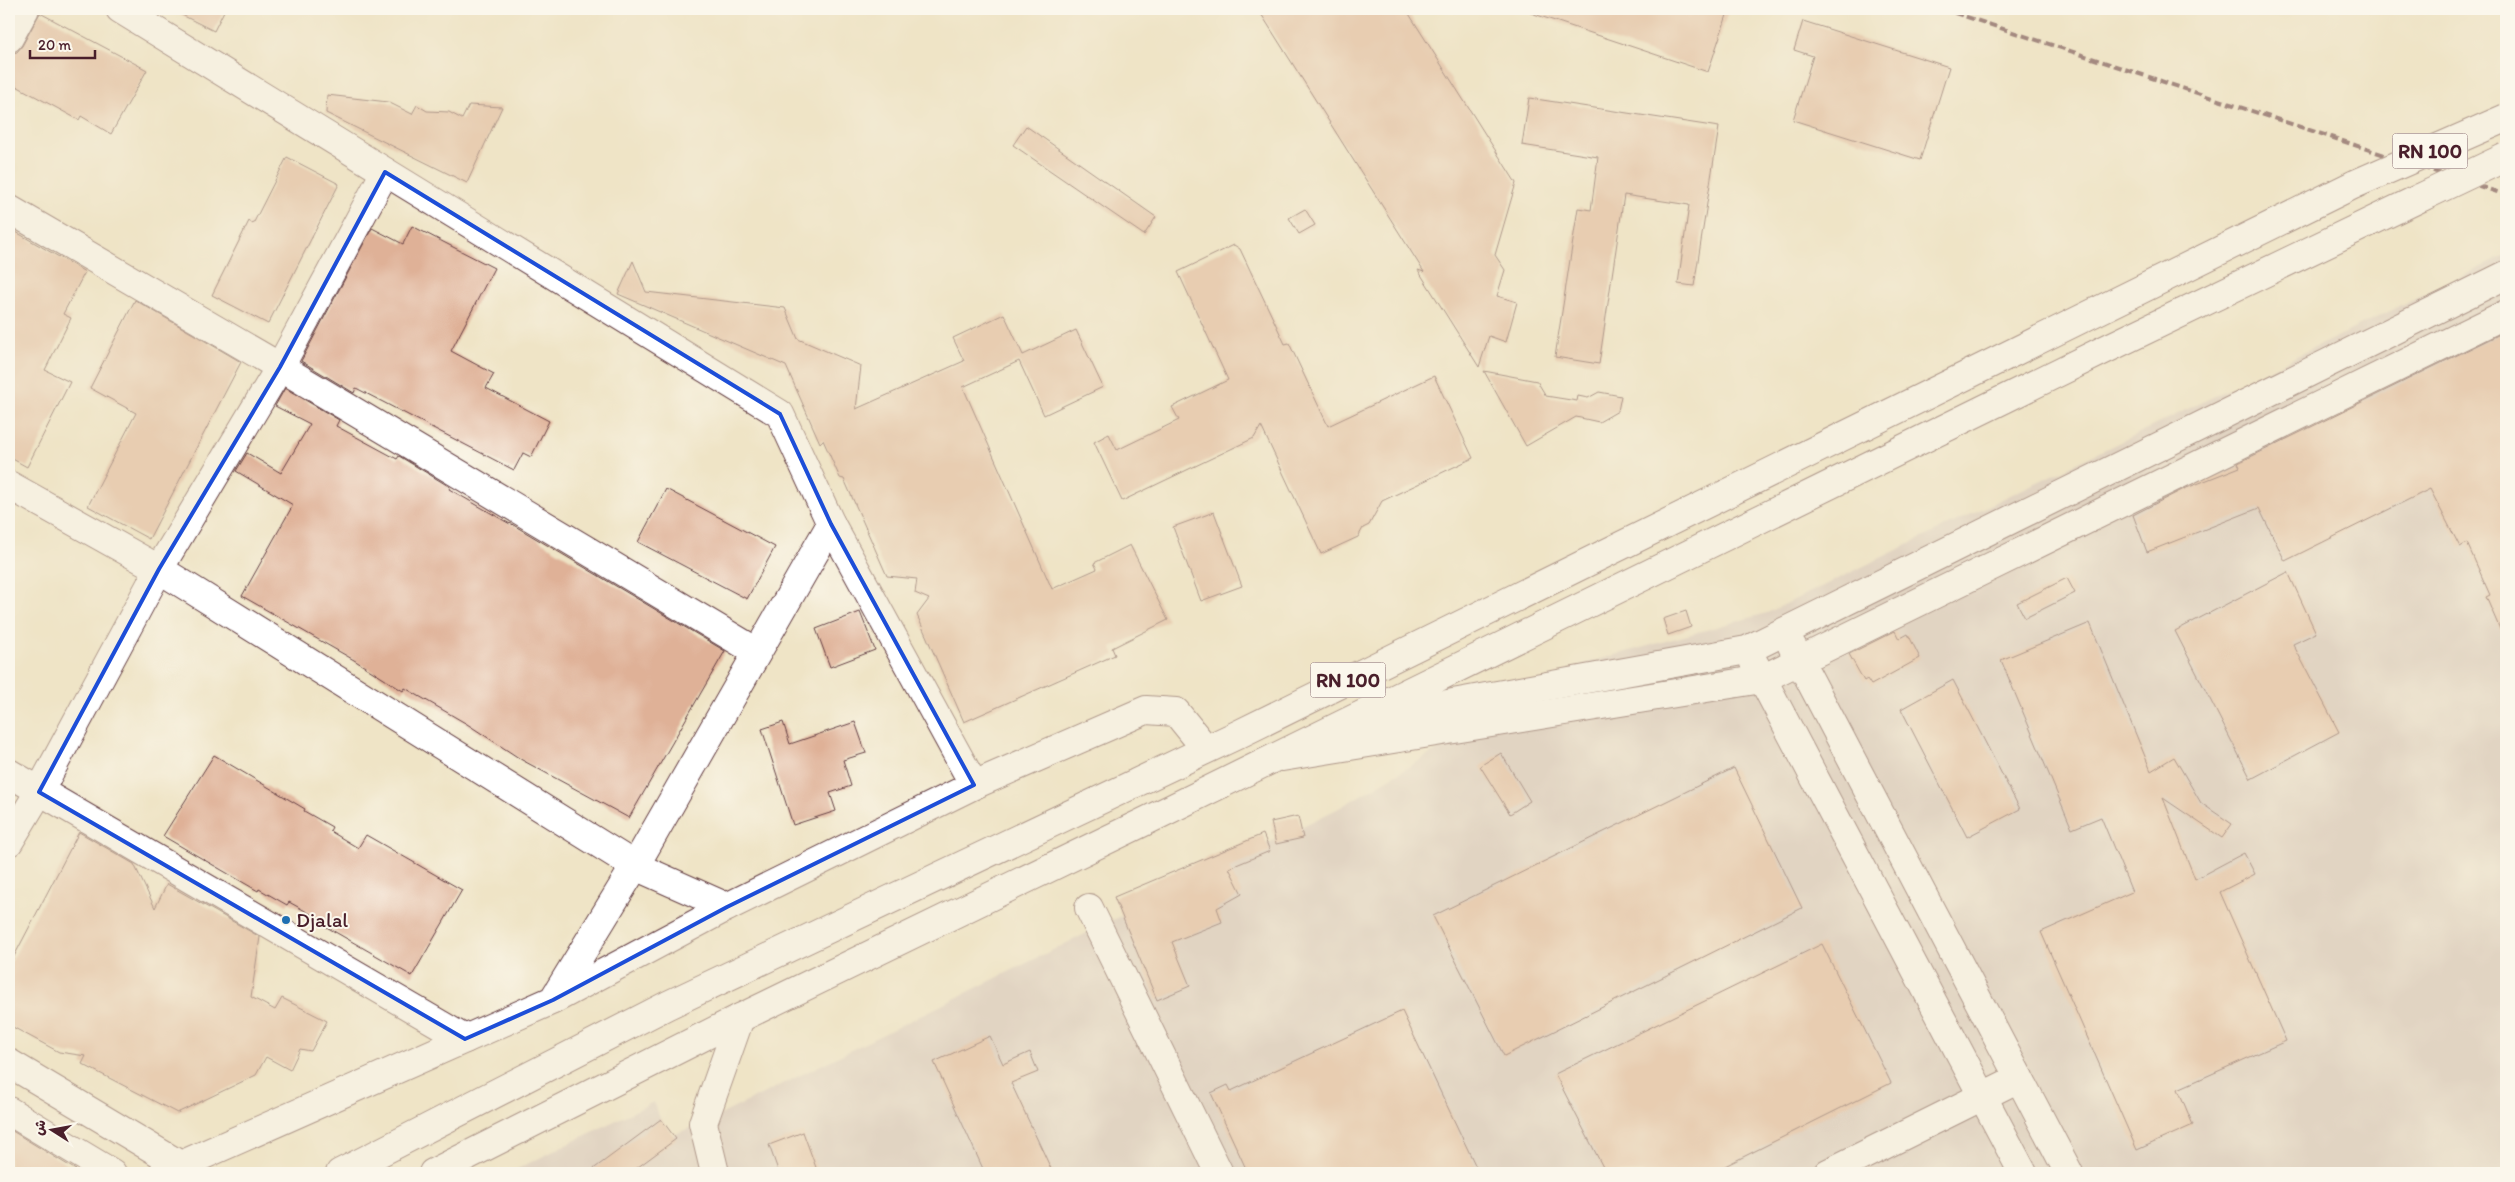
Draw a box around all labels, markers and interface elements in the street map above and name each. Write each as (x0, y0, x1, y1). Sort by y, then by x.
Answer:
scale bar (30, 28, 95, 60)
text: 20 m (38, 36, 72, 54)
road number: RN 100 (2392, 134, 2468, 168)
road number: RN 100 (1310, 662, 1386, 698)
place label: Djalal (296, 907, 348, 932)
marker: Djalal (280, 914, 292, 926)
north arrow (28, 1104, 78, 1154)
text: ش (30, 1118, 50, 1137)

